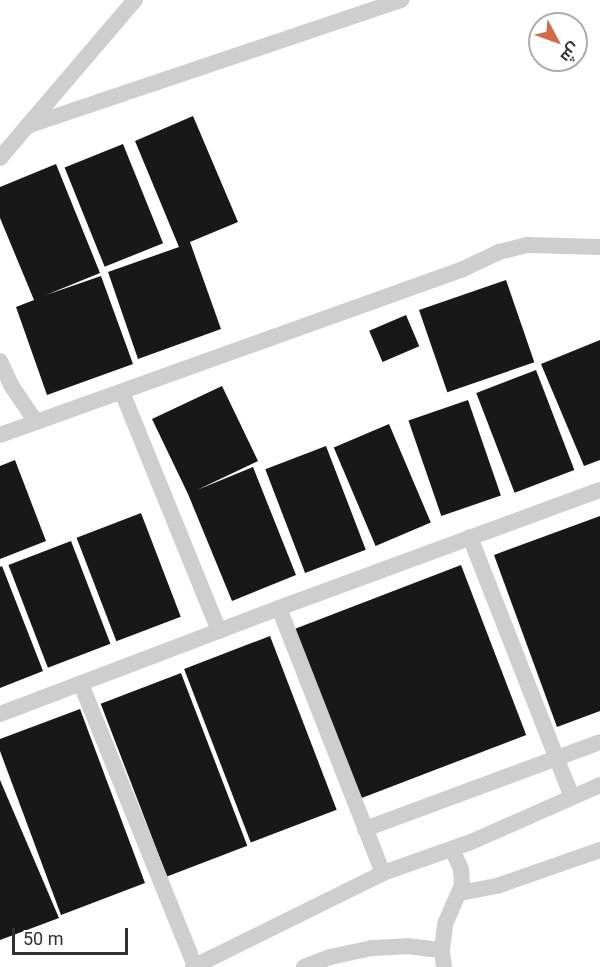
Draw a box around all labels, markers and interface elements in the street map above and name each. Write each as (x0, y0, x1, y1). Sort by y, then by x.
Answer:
north arrow (528, 12, 588, 72)
text: ش (557, 39, 584, 67)
scale bar (15, 916, 130, 954)
text: 50 m (23, 928, 63, 949)

